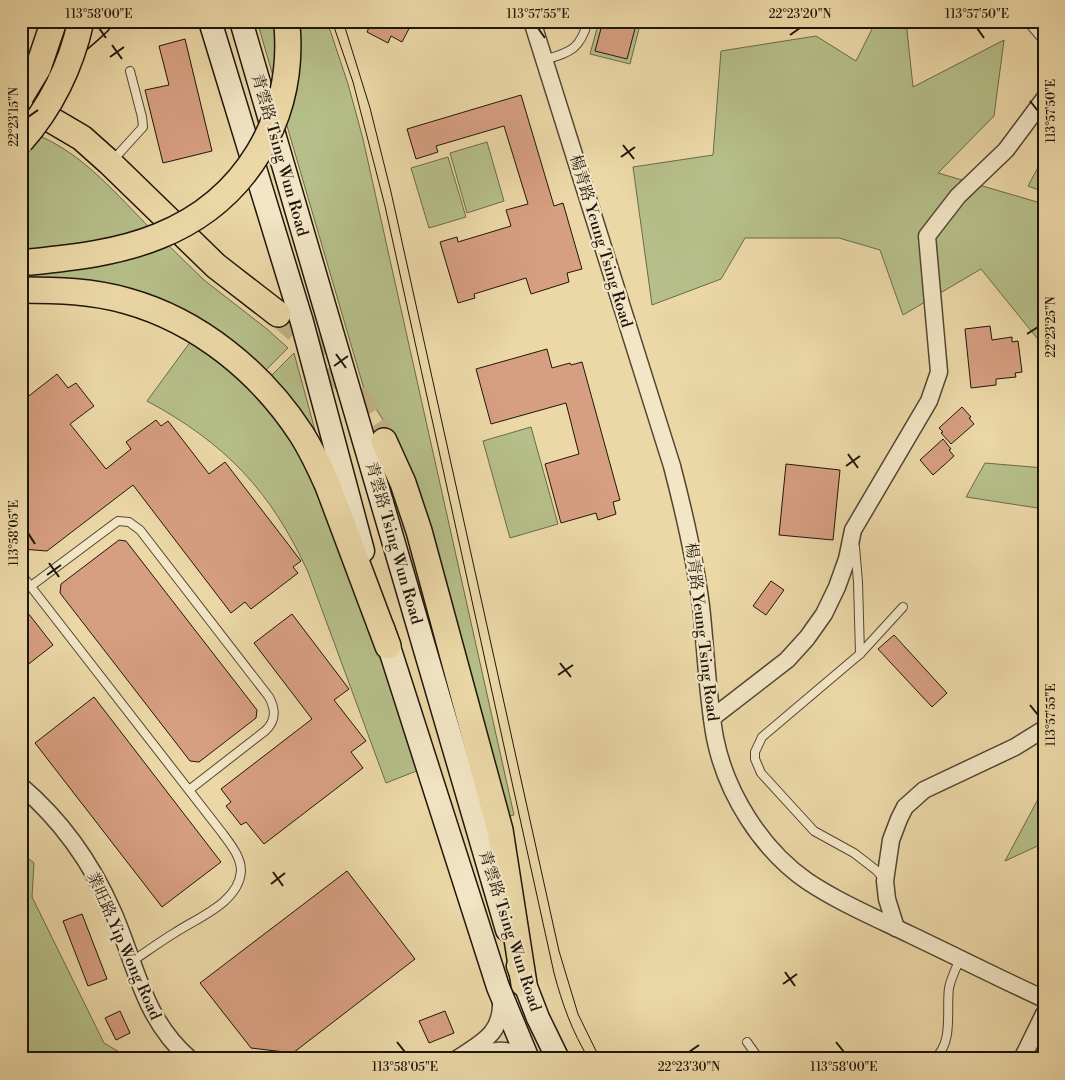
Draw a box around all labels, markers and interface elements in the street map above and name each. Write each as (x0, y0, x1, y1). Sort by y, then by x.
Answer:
text: 113°58'00"E (65, 7, 133, 22)
text: 113°57'55"E (507, 7, 569, 22)
text: 22°23'20"N (769, 7, 831, 22)
text: 113°57'50"E (945, 7, 1009, 22)
street label: 青雲路 Tsing Wun Road (247, 71, 313, 239)
text: 113°57'50"E (1044, 79, 1059, 143)
text: 22°23'15"N (7, 87, 22, 147)
street label: 楊青路 Yeung Tsing Road (565, 152, 637, 330)
text: 22°23'25"N (1044, 296, 1059, 358)
street label: 青雲路 Tsing Wun Road (361, 459, 427, 627)
text: 113°58'05"E (7, 500, 22, 566)
street label: 楊青路 Yeung Tsing Road (681, 542, 723, 722)
text: 113°57'55"E (1044, 684, 1059, 746)
street label: 青雲路 Tsing Wun Road (475, 848, 545, 1014)
street label: 業旺路 Yip Wong Road (82, 869, 166, 1023)
text: 113°58'05"E (372, 1060, 438, 1075)
text: 22°23'30"N (658, 1060, 720, 1075)
text: 113°58'00"E (810, 1060, 878, 1075)

